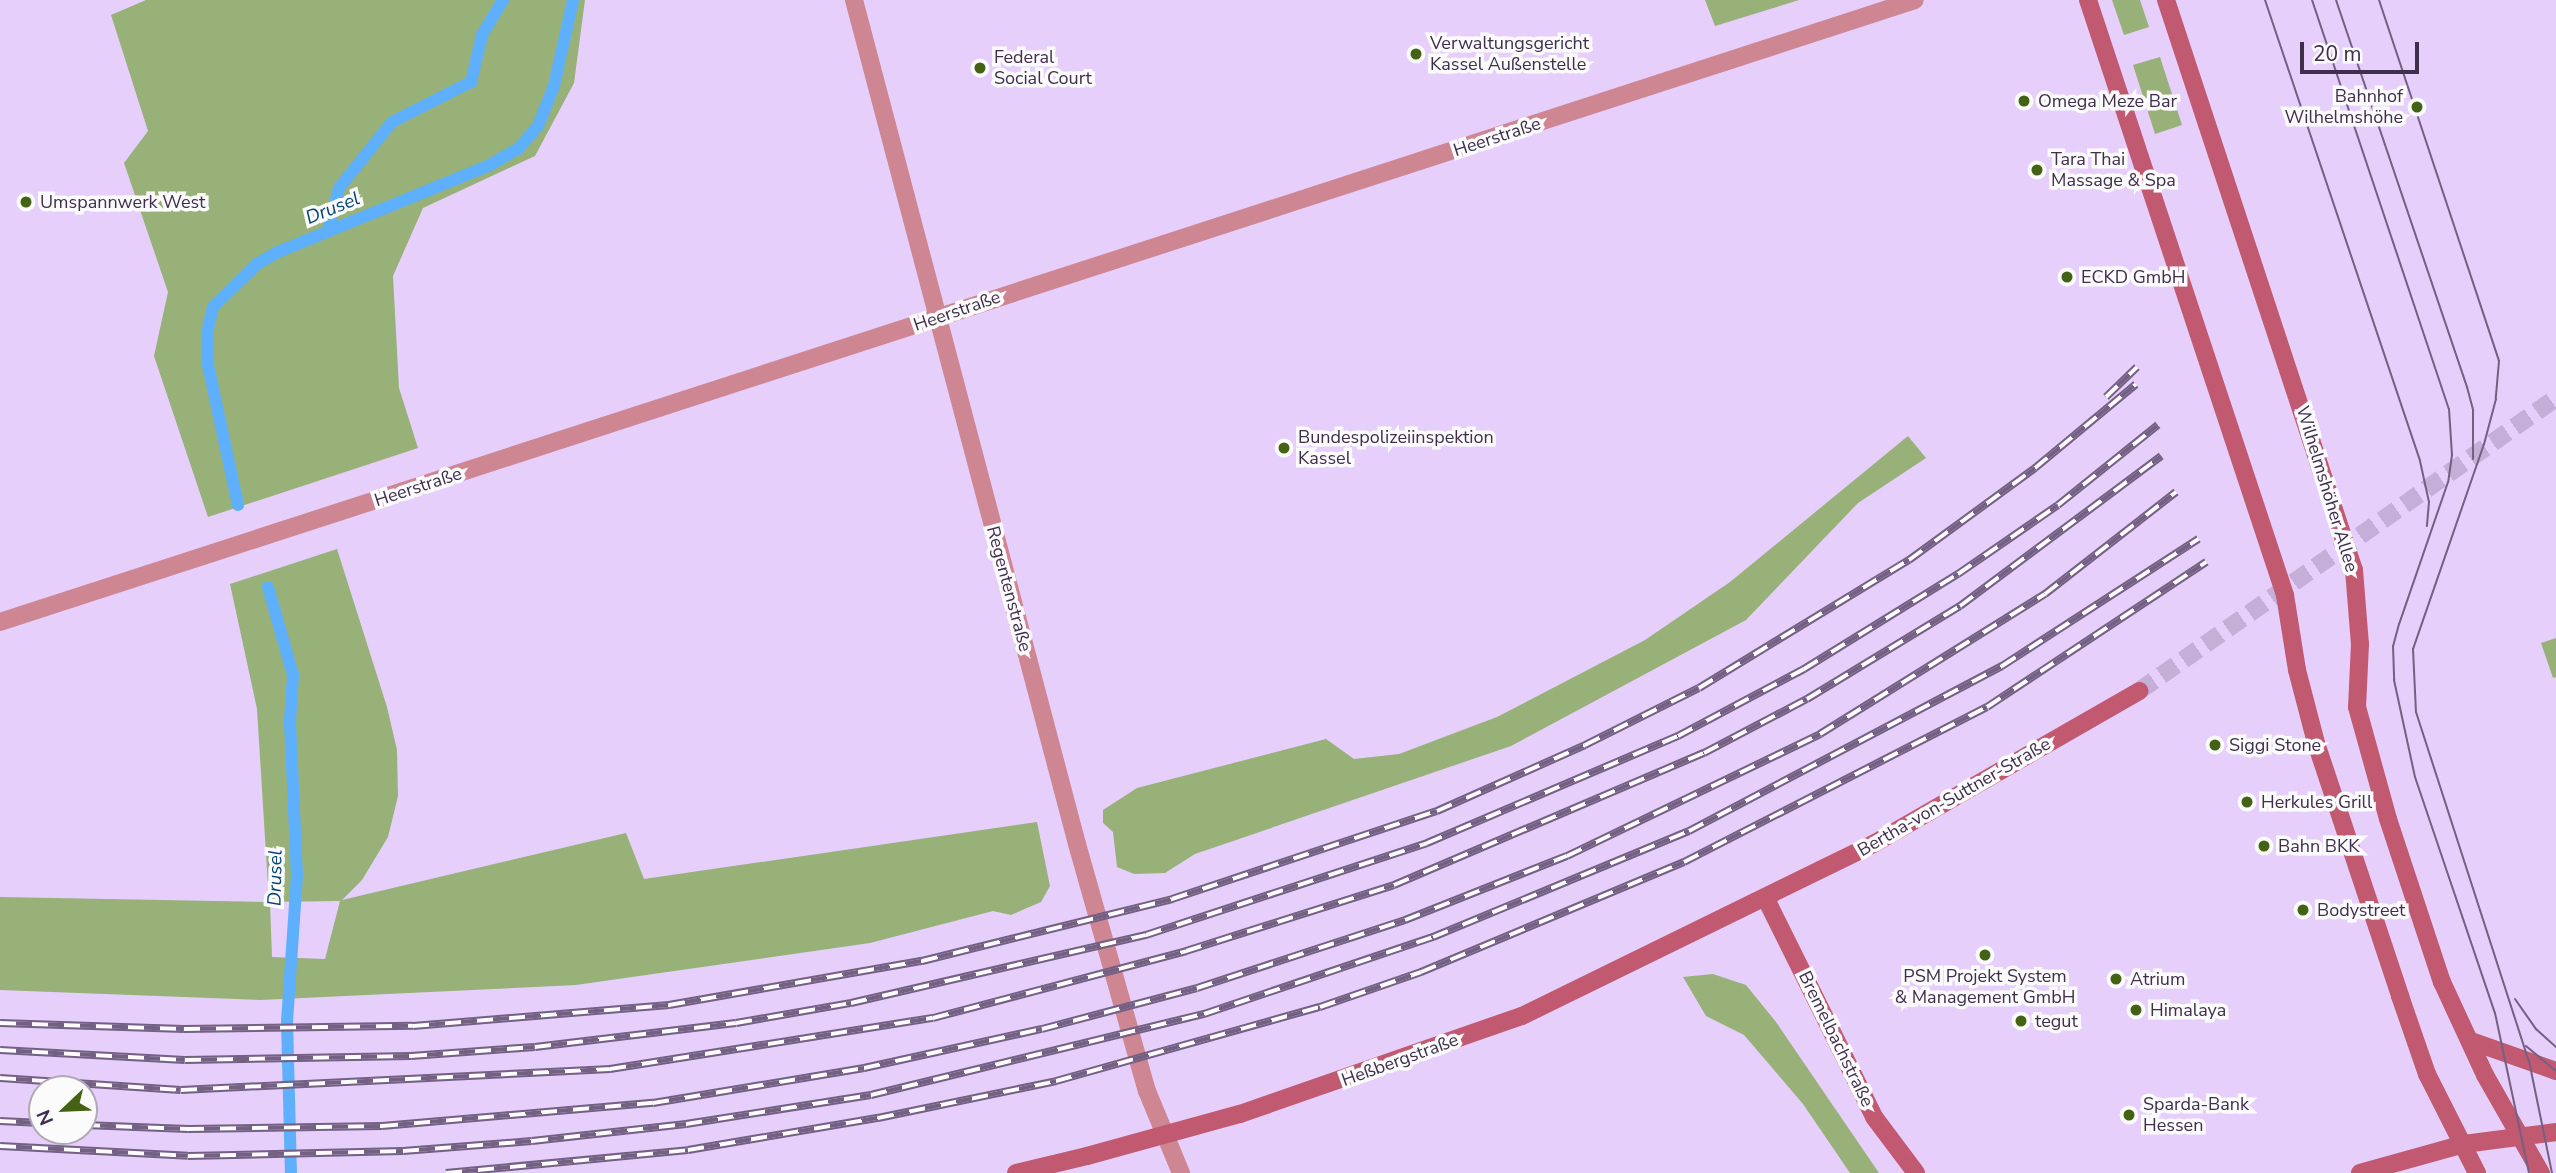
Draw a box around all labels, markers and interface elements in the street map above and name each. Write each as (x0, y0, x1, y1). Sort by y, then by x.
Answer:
scale bar (2304, 28, 2423, 72)
place label: Verwaltungsgericht Kassel Außenstelle (1430, 33, 1589, 76)
text: 20 m (2313, 40, 2362, 68)
marker: Verwaltungsgericht Kassel Außenstelle (1408, 46, 1424, 62)
place label: Federal Social Court (994, 47, 1092, 90)
marker: Federal Social Court (972, 60, 988, 76)
place label: Bahnhof Wilhelmshöhe (2284, 86, 2403, 128)
place label: Omega Meze Bar (2038, 90, 2177, 112)
marker: Omega Meze Bar (2016, 93, 2032, 109)
marker: Bahnhof Wilhelmshöhe (2409, 99, 2425, 115)
street label: Heerstraße (1451, 113, 1543, 161)
place label: Tara Thai Massage & Spa (2051, 149, 2176, 192)
marker: Tara Thai Massage & Spa (2029, 162, 2045, 178)
water label: Drusel (303, 188, 363, 230)
place label: Umspannwerk West (40, 191, 205, 213)
marker: Umspannwerk West (18, 194, 34, 210)
place label: ECKD GmbH (2081, 266, 2185, 288)
marker: ECKD GmbH (2059, 269, 2075, 285)
street label: Heerstraße (911, 286, 1003, 336)
street label: Wilhelmshöher Allee (2291, 403, 2363, 575)
place label: Bundespolizeiinspektion Kassel (1298, 427, 1494, 470)
marker: Bundespolizeiinspektion Kassel (1276, 440, 1292, 456)
street label: Heerstraße (372, 463, 464, 511)
street label: Regentenstraße (982, 524, 1036, 654)
street label: Bertha-von-Suttner-Straße (1854, 733, 2054, 861)
place label: Siggi Stone (2229, 734, 2321, 756)
marker: Siggi Stone (2207, 737, 2223, 753)
place label: Herkules Grill (2261, 791, 2372, 813)
marker: Herkules Grill (2239, 794, 2255, 810)
place label: Bahn BKK (2278, 835, 2359, 857)
marker: Bahn BKK (2256, 838, 2272, 854)
water label: Drusel (264, 850, 288, 906)
place label: Bodystreet (2317, 899, 2405, 921)
marker: Bodystreet (2295, 902, 2311, 918)
marker: PSM Projekt System & Management GmbH (1977, 947, 1993, 963)
place label: PSM Projekt System & Management GmbH (1895, 966, 2075, 1009)
street label: Bremelbachstraße (1794, 968, 1878, 1110)
place label: Atrium (2130, 968, 2185, 990)
marker: Atrium (2108, 971, 2124, 987)
place label: Himalaya (2150, 999, 2226, 1021)
marker: Himalaya (2128, 1002, 2144, 1018)
place label: tegut (2035, 1010, 2078, 1032)
marker: tegut (2013, 1013, 2029, 1029)
street label: Heßbergstraße (1339, 1029, 1461, 1091)
north arrow (28, 1075, 98, 1145)
place label: Sparda-Bank Hessen (2143, 1094, 2249, 1136)
text: N (31, 1106, 60, 1129)
marker: Sparda-Bank Hessen (2121, 1107, 2137, 1123)

